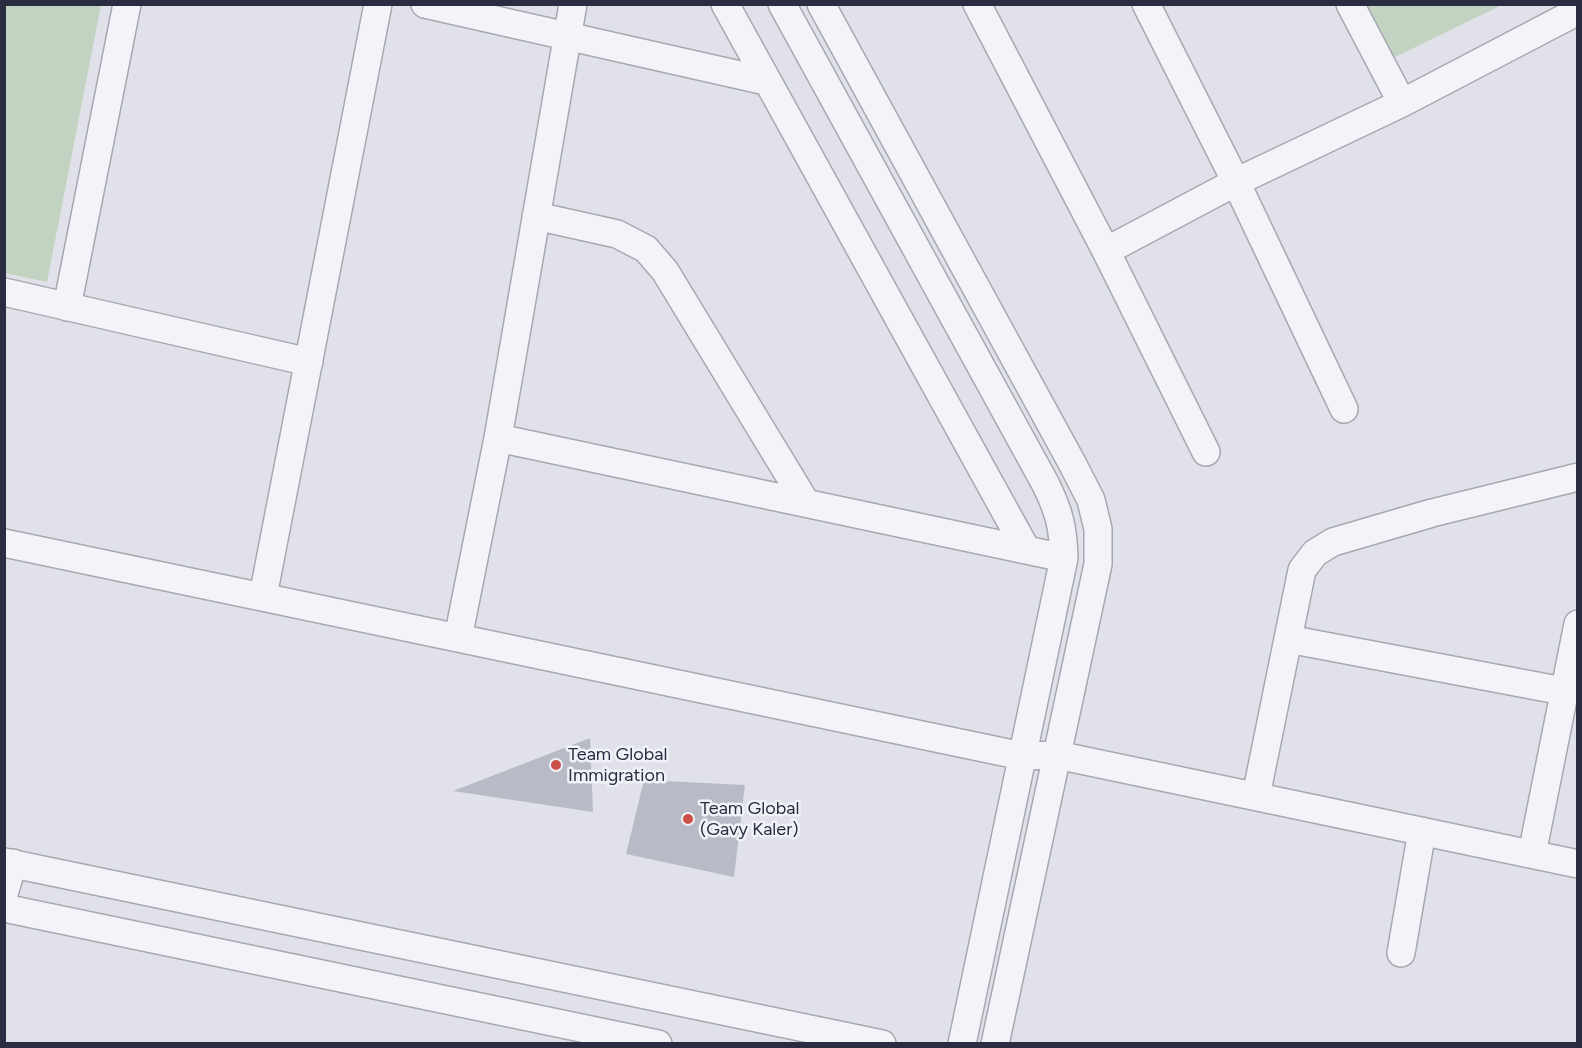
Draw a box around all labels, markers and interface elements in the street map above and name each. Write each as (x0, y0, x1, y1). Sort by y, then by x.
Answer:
place label: Team Global Immigration (568, 744, 667, 786)
marker: Team Global Immigration (549, 758, 563, 772)
place label: Team Global (Gavy Kaler) (700, 798, 799, 840)
marker: Team Global (Gavy Kaler) (681, 812, 695, 826)

